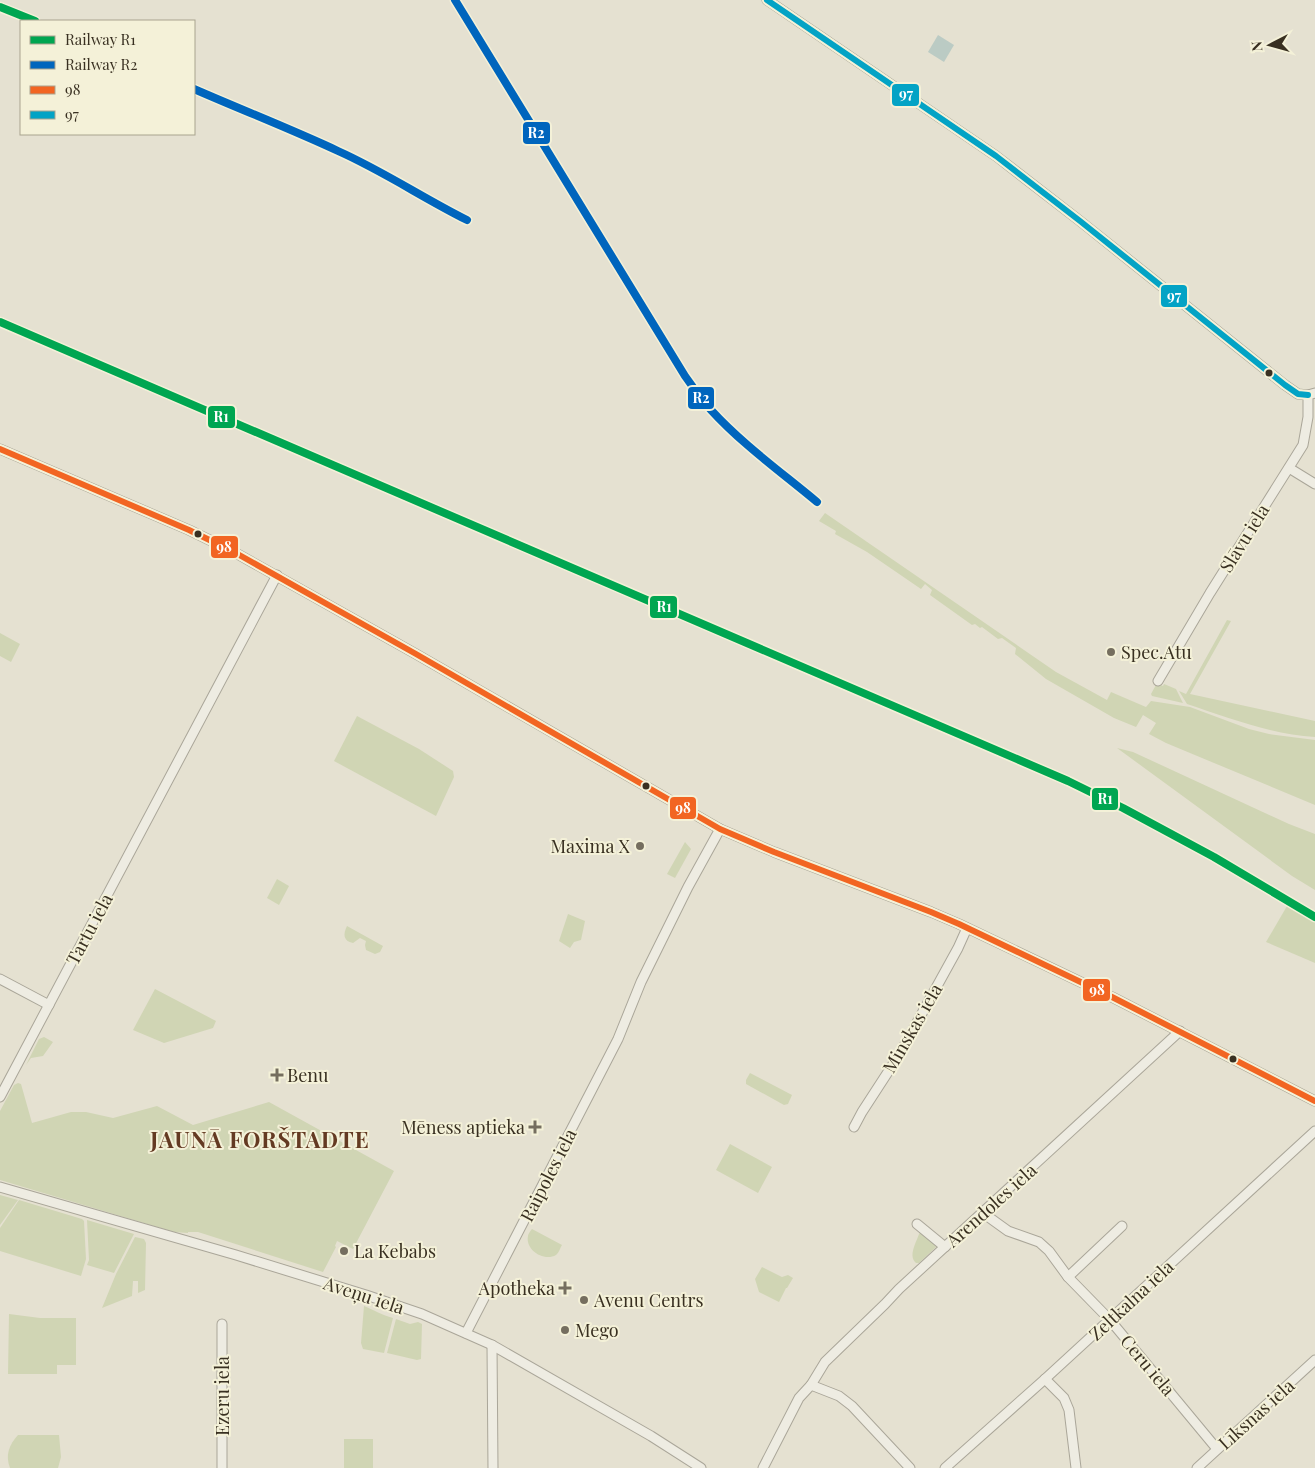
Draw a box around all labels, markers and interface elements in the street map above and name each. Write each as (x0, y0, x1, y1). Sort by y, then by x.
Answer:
legend (20, 20, 195, 135)
north arrow (1245, 20, 1295, 70)
text: Railway R1 (65, 29, 136, 49)
text: N (1247, 40, 1267, 52)
text: Railway R2 (65, 54, 138, 74)
text: 98 (65, 79, 81, 99)
line badge: 97 (891, 83, 920, 107)
text: 97 (899, 84, 914, 103)
text: 97 (65, 104, 79, 124)
line badge: R2 (522, 121, 551, 145)
text: R2 (527, 123, 545, 142)
line badge: 97 (1160, 284, 1188, 308)
text: 97 (1167, 286, 1182, 305)
unlabelled marker (1264, 368, 1274, 378)
line badge: R2 (687, 386, 715, 410)
text: R2 (692, 388, 710, 407)
line badge: R1 (207, 405, 236, 429)
text: R1 (213, 407, 229, 426)
street label: Slāvu iela (1214, 499, 1274, 577)
unlabelled marker (193, 529, 203, 539)
line badge: 98 (210, 535, 239, 559)
text: 98 (216, 537, 232, 556)
line badge: R1 (649, 595, 678, 619)
text: R1 (656, 597, 672, 616)
place label: Spec.Atu (1121, 640, 1192, 664)
marker: Spec.Atu (1105, 646, 1117, 658)
unlabelled marker (641, 781, 651, 791)
line badge: R1 (1091, 787, 1119, 811)
text: R1 (1097, 789, 1113, 808)
line badge: 98 (669, 796, 697, 820)
text: 98 (675, 798, 691, 817)
place label: Maxima X (550, 834, 631, 858)
marker: Maxima X (634, 840, 646, 852)
street label: Tartu iela (60, 889, 118, 969)
line badge: 98 (1082, 978, 1111, 1002)
street label: Minskas iela (877, 979, 947, 1077)
text: 98 (1089, 980, 1105, 999)
unlabelled marker (1228, 1054, 1238, 1064)
place label: Benu (287, 1063, 329, 1087)
marker: Benu (271, 1069, 283, 1081)
place label: Mēness aptieka (401, 1115, 525, 1139)
marker: Mēness aptieka (529, 1121, 541, 1133)
district label: JAUNĀ FORŠTADTE (149, 1124, 370, 1154)
street label: Raipoles iela (514, 1124, 582, 1226)
street label: Arendoles iela (940, 1158, 1041, 1253)
place label: La Kebabs (354, 1239, 436, 1263)
marker: La Kebabs (338, 1245, 350, 1257)
street label: Zeltkalna iela (1083, 1255, 1179, 1345)
street label: Aveņu iela (320, 1270, 407, 1319)
place label: Apotheka (478, 1276, 555, 1300)
marker: Apotheka (559, 1282, 571, 1294)
place label: Avenu Centrs (593, 1288, 703, 1312)
marker: Avenu Centrs (578, 1294, 590, 1306)
place label: Mego (575, 1318, 619, 1342)
marker: Mego (559, 1324, 571, 1336)
street label: Ceru iela (1115, 1329, 1181, 1401)
street label: Ezeru iela (210, 1356, 234, 1436)
street label: Līksnas iela (1213, 1373, 1299, 1455)

